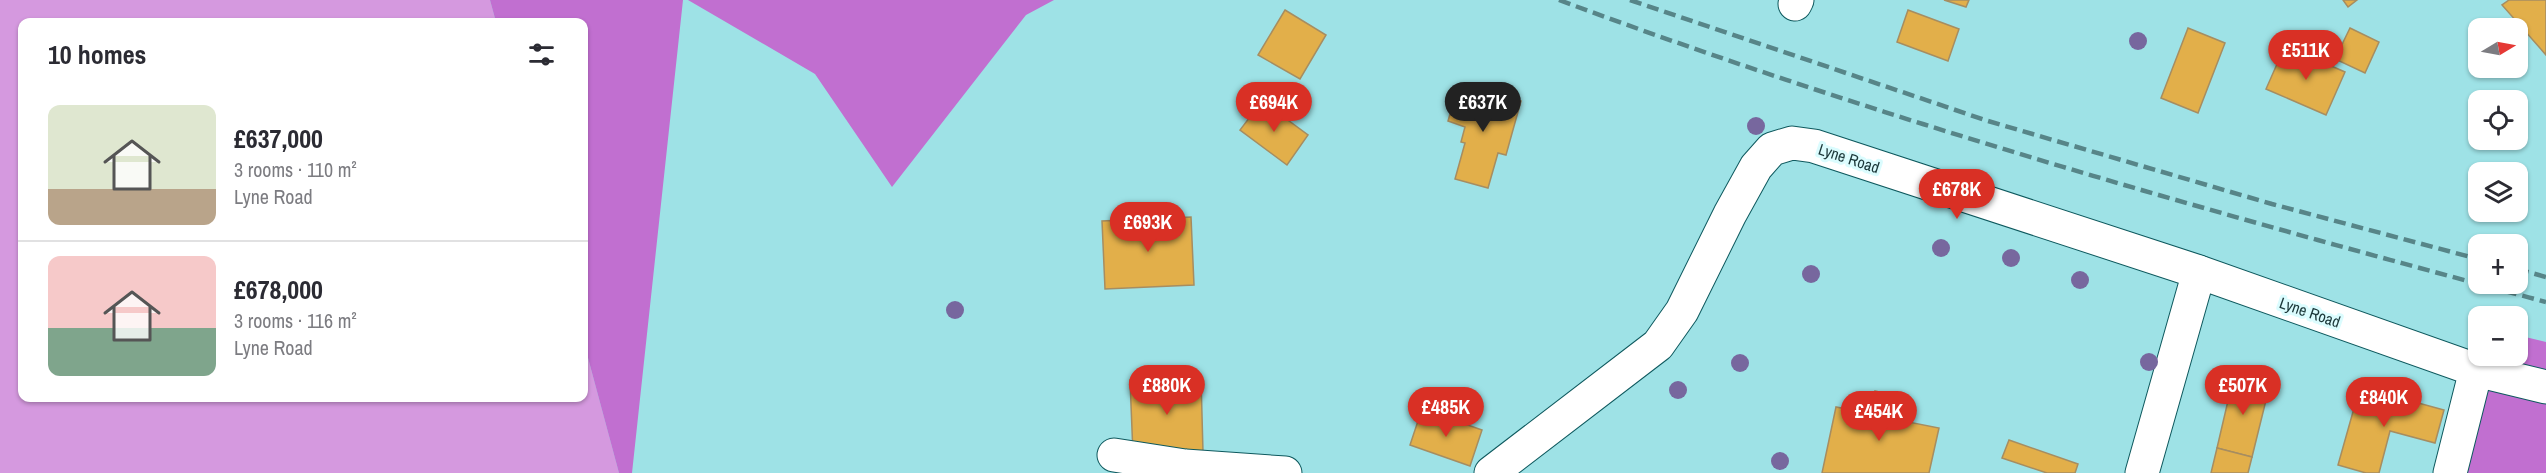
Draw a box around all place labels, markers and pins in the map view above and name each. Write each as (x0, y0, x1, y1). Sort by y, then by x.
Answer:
pin: £511K (2264, 30, 2348, 81)
pin: £694K (1232, 82, 1316, 133)
pin: £637K (1441, 82, 1525, 133)
pin: £678K (1915, 169, 1999, 220)
pin: £693K (1106, 202, 1190, 253)
pin: £880K (1125, 365, 1209, 416)
pin: £507K (2201, 365, 2285, 416)
pin: £840K (2342, 377, 2426, 428)
pin: £485K (1404, 387, 1488, 438)
pin: £454K (1837, 391, 1921, 442)

